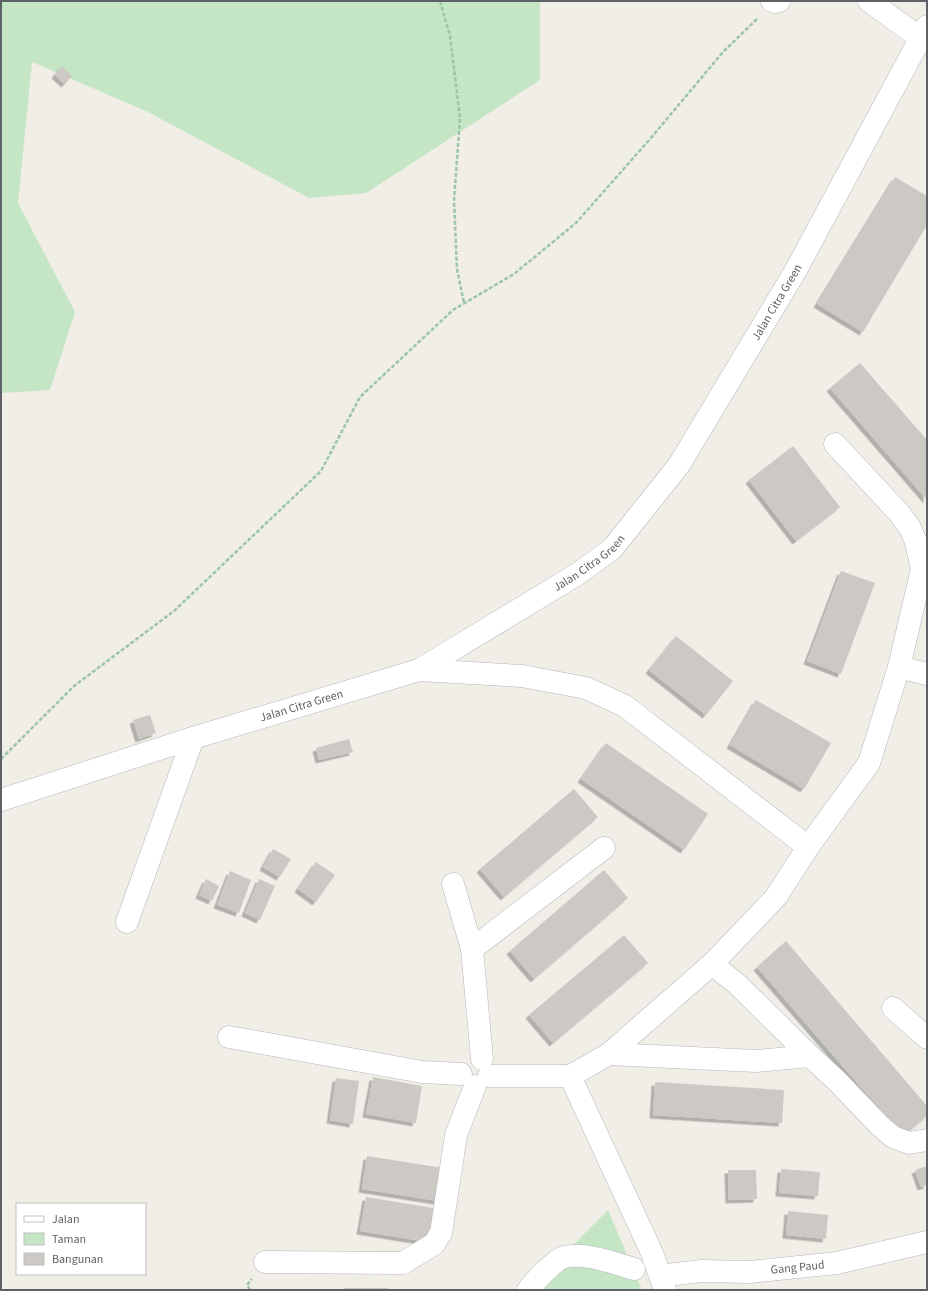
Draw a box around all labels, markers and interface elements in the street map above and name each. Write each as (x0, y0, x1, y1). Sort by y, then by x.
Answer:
street label: Jalan Citra Green (748, 261, 807, 344)
street label: Jalan Citra Green (550, 531, 629, 596)
street label: Jalan Citra Green (258, 685, 345, 726)
legend (16, 1203, 146, 1275)
text: Jalan (52, 1211, 79, 1228)
text: Taman (52, 1231, 86, 1248)
text: Bangunan (52, 1251, 103, 1268)
street label: Gang Paud (770, 1256, 825, 1279)

